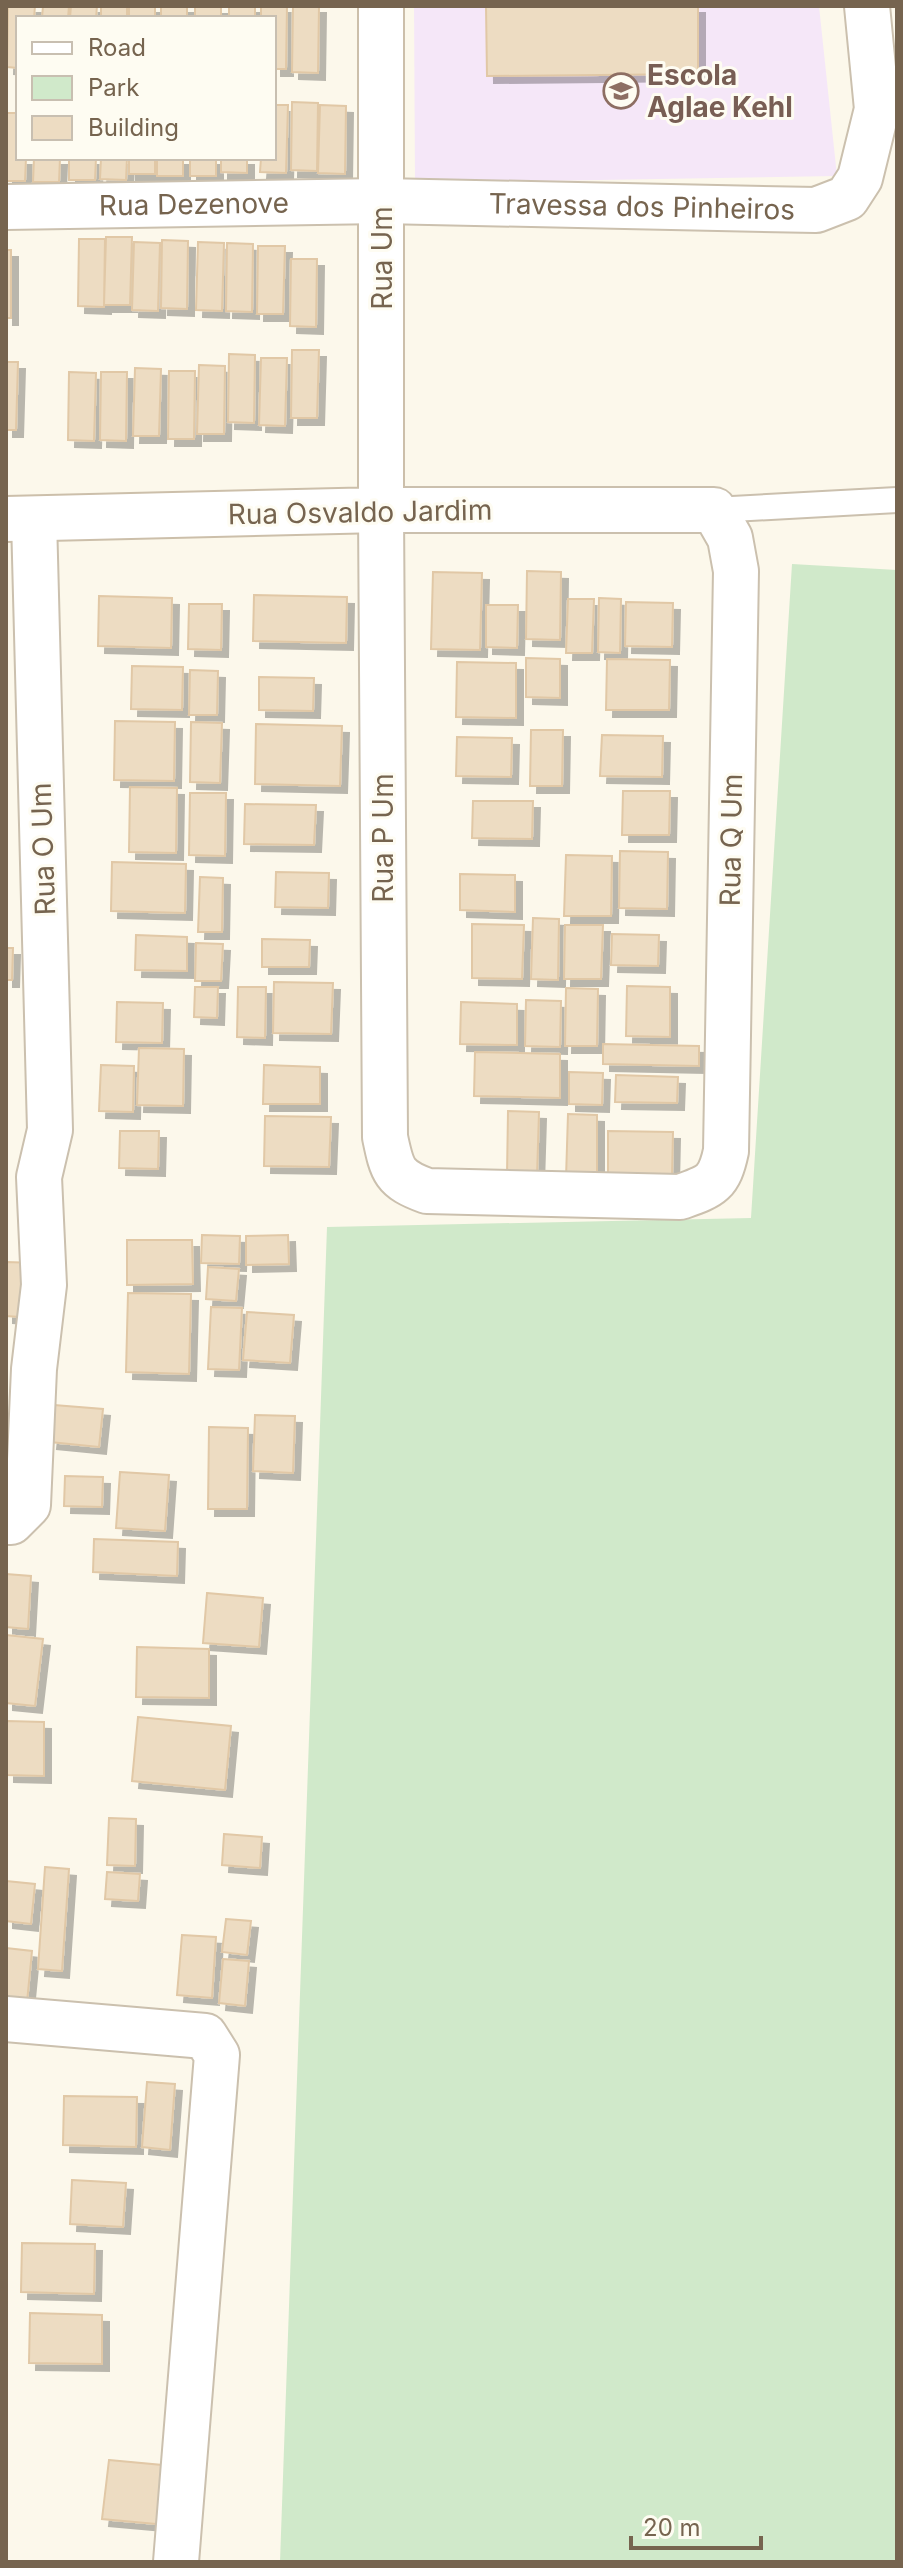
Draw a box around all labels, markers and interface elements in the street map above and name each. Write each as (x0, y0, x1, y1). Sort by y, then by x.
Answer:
legend (16, 16, 276, 160)
text: Road (88, 33, 146, 62)
place label: Escola Aglae Kehl (647, 58, 793, 124)
school or university icon: Escola Aglae Kehl (602, 72, 640, 110)
text: Park (88, 73, 139, 102)
text: Building (88, 113, 179, 142)
street label: Rua Dezenove (99, 185, 289, 223)
street label: Travessa dos Pinheiros (488, 186, 795, 227)
street label: Rua Um (365, 206, 399, 310)
street label: Rua Osvaldo Jardim (227, 493, 493, 531)
street label: Rua P Um (366, 773, 400, 903)
street label: Rua Q Um (713, 773, 749, 907)
street label: Rua O Um (24, 782, 62, 916)
scale bar (631, 2500, 761, 2550)
text: 20 m (643, 2513, 701, 2542)

